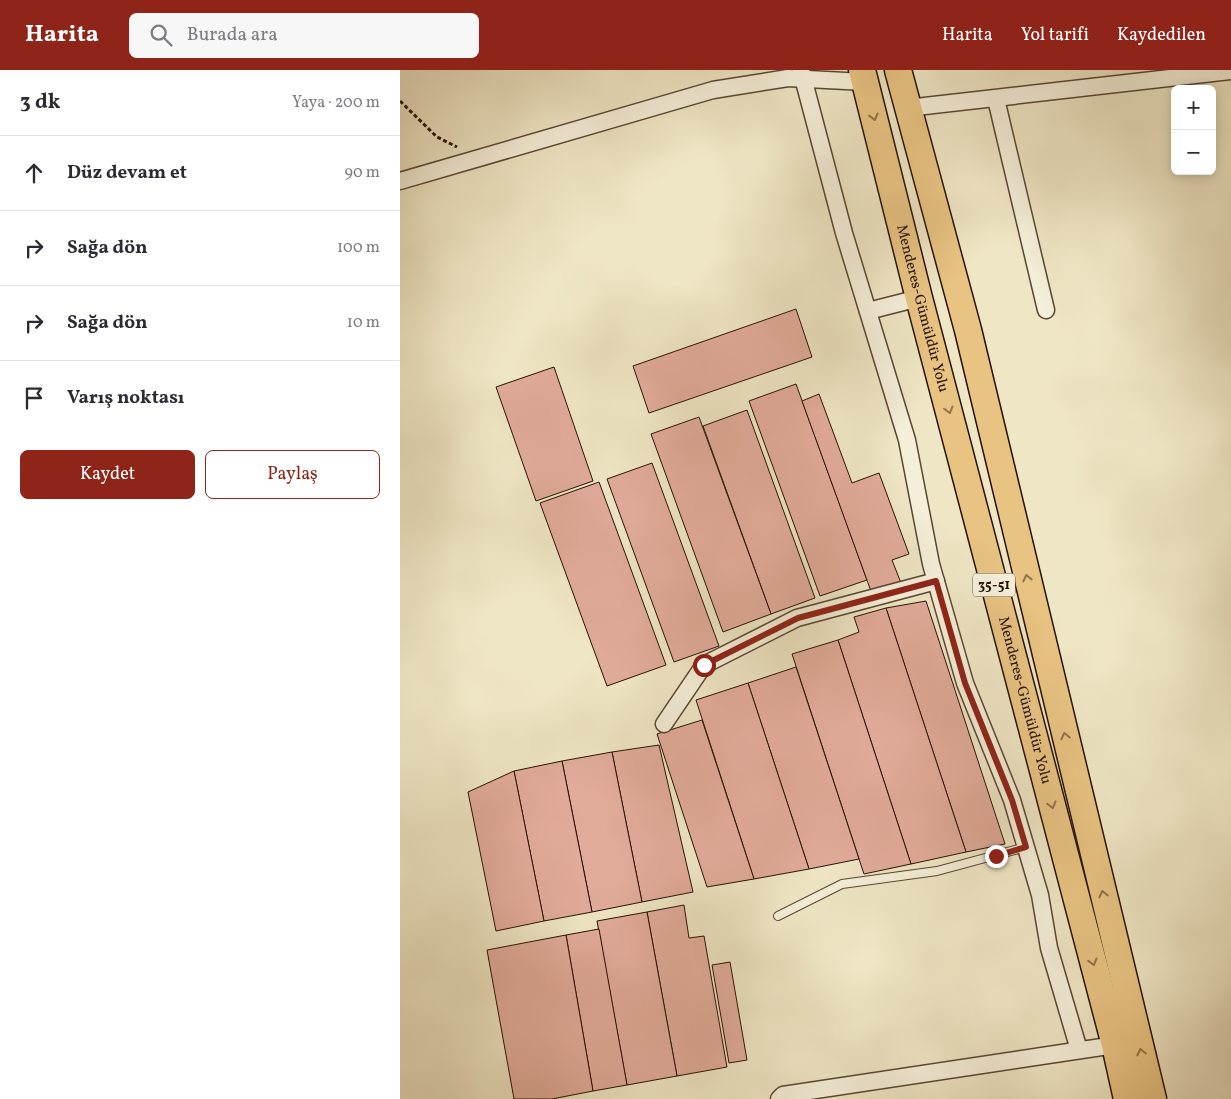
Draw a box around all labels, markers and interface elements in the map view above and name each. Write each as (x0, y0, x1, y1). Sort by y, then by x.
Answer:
search box (129, 13, 479, 58)
text: Harita (25, 18, 99, 52)
icon: search (147, 21, 175, 49)
text: Burada ara (187, 22, 278, 48)
text: Harita (942, 23, 993, 48)
text: Yol tarifi (1021, 23, 1089, 48)
text: Kaydedilen (1117, 23, 1206, 48)
map controls (1171, 85, 1216, 175)
button: + (1171, 85, 1216, 130)
text: 3 dk (20, 88, 60, 117)
text: Yaya · 200 m (292, 92, 380, 114)
one-way arrow (868, 113, 879, 122)
button: − (1171, 130, 1216, 175)
icon: ahead (20, 159, 48, 187)
text: Düz devam et (67, 160, 187, 186)
text: 90 m (344, 162, 380, 184)
street label: Menderes-Gümüldür Yolu (891, 223, 954, 395)
icon: right (20, 234, 48, 262)
text: Sağa dön (67, 235, 147, 261)
text: 100 m (337, 237, 380, 259)
icon: right (20, 309, 48, 337)
text: Sağa dön (67, 310, 147, 336)
text: 10 m (347, 312, 380, 334)
icon: arrive (20, 384, 48, 412)
text: Varış noktası (67, 385, 184, 411)
one-way arrow (943, 406, 954, 415)
button: Kaydet (20, 450, 195, 499)
button: Paylaş (205, 450, 380, 499)
one-way arrow (1022, 573, 1033, 582)
road number: 35-51 (973, 574, 1015, 596)
street label: Menderes-Gümüldür Yolu (993, 614, 1057, 786)
route start (693, 654, 716, 677)
one-way arrow (1060, 731, 1071, 740)
one-way arrow (1046, 800, 1057, 809)
route end (985, 845, 1008, 868)
one-way arrow (1098, 889, 1109, 898)
one-way arrow (1087, 957, 1098, 966)
one-way arrow (1136, 1047, 1147, 1056)

